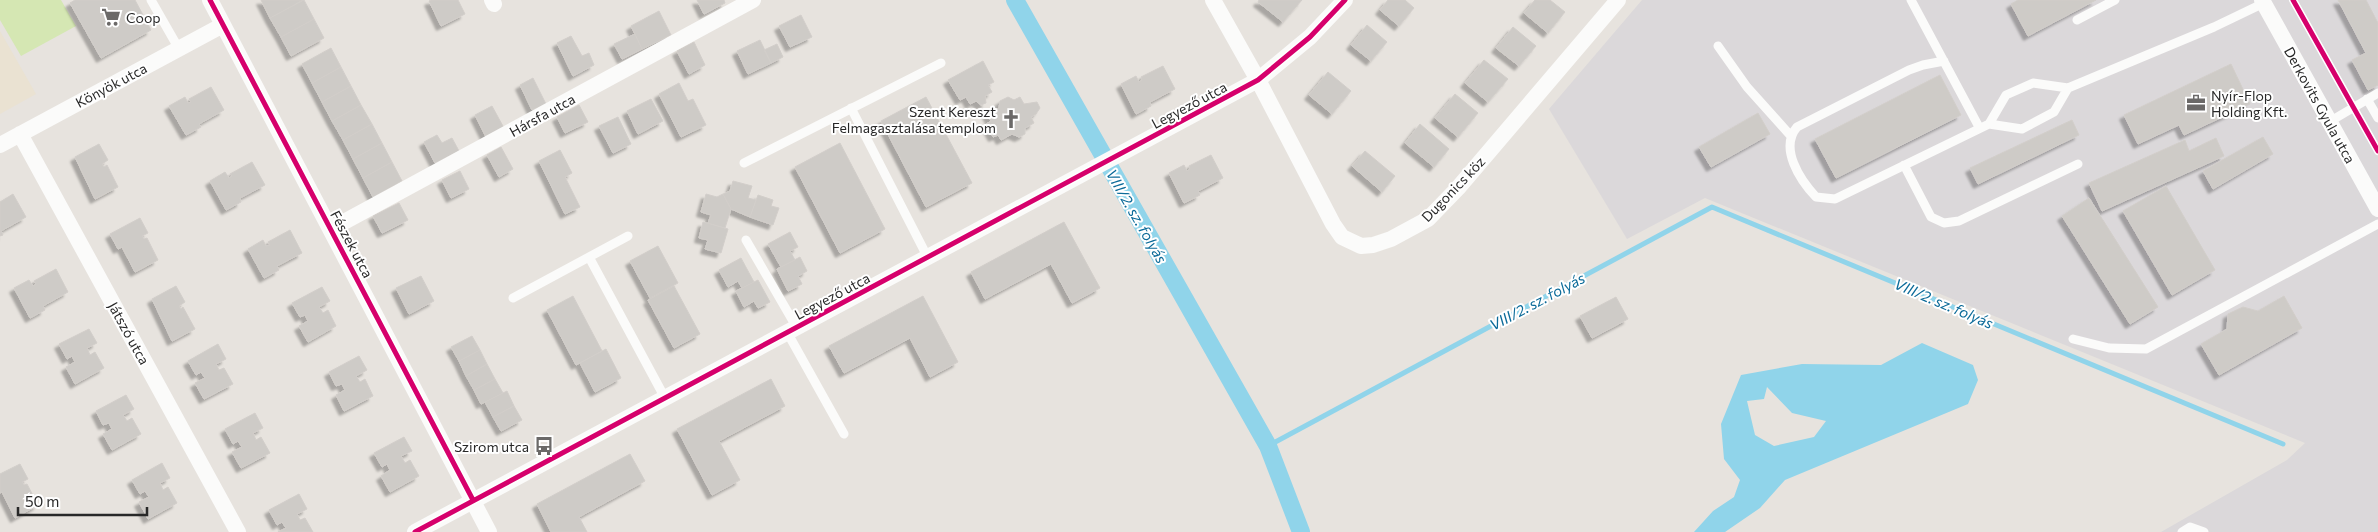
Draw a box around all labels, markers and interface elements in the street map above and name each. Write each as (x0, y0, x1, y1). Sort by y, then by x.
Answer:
supermarket icon: Coop (100, 6, 122, 28)
place label: Coop (126, 9, 161, 26)
street label: Derkovits Gyula utca (2281, 44, 2359, 166)
street label: Könyök utca (72, 59, 150, 111)
street label: Legyező utca (1148, 78, 1230, 132)
place label: Nyír-Flop Holding Kft. (2211, 87, 2287, 120)
street label: Hársfa utca (506, 90, 578, 140)
office icon: Nyír-Flop Holding Kft. (2185, 92, 2207, 114)
place label: Szent Kereszt Felmagasztalása templom (832, 103, 996, 136)
church icon: Szent Kereszt Felmagasztalása templom (1000, 108, 1022, 130)
street label: Dugonics köz (1418, 153, 1488, 225)
water label: VIII/2. sz. folyás (1103, 166, 1171, 266)
street label: Fészek utca (327, 207, 377, 281)
water label: VIII/2. sz. folyás (1486, 268, 1588, 334)
street label: Legyező utca (791, 269, 873, 323)
water label: VIII/2. sz. folyás (1892, 274, 1996, 332)
street label: Játszó utca (105, 299, 153, 367)
bus stop icon: Szirom utca (533, 435, 555, 457)
place label: Szirom utca (454, 438, 529, 455)
scale bar (18, 484, 146, 516)
text: 50 m (25, 492, 59, 510)

